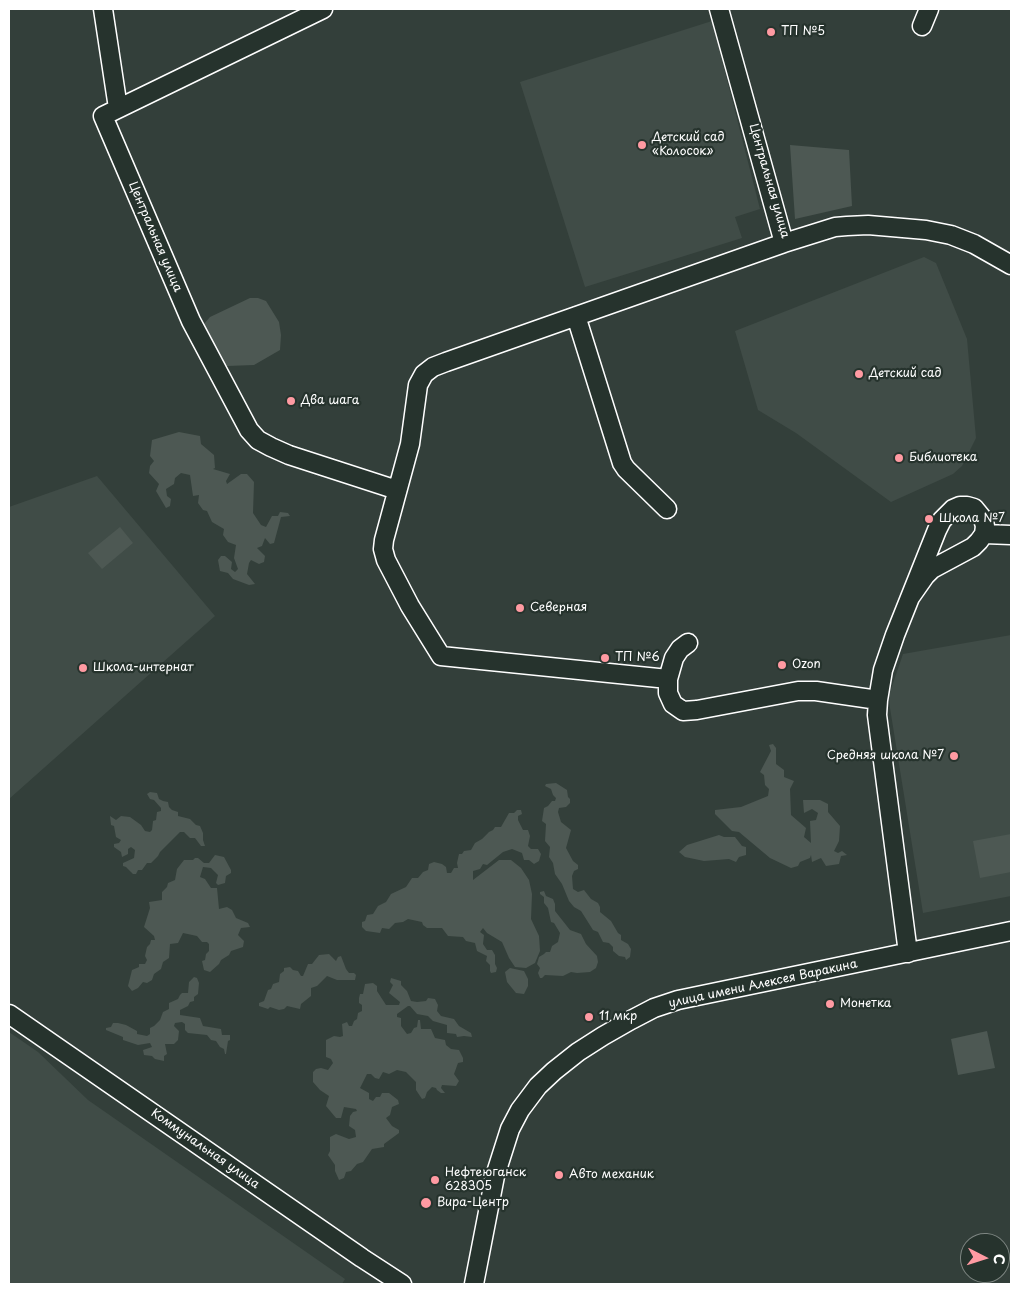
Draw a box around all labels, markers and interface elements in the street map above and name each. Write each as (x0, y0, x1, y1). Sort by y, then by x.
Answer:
place label: ТП №5 (781, 25, 825, 39)
marker: ТП №5 (765, 26, 777, 38)
street label: Центральная улица (746, 122, 792, 240)
place label: Детский сад «Колосок» (652, 131, 725, 159)
marker: Детский сад «Колосок» (636, 139, 648, 151)
street label: Центральная улица (125, 180, 185, 294)
place label: Детский сад (869, 367, 942, 381)
marker: Детский сад (853, 368, 865, 380)
place label: Два шага (301, 394, 359, 408)
marker: Два шага (285, 395, 297, 407)
place label: Библиотека (909, 451, 977, 465)
marker: Библиотека (893, 452, 905, 464)
place label: Школа №7 (939, 512, 1005, 526)
marker: Школа №7 (923, 513, 935, 525)
place label: Северная (530, 601, 587, 615)
marker: Северная (514, 602, 526, 614)
place label: ТП №6 (615, 651, 660, 665)
marker: ТП №6 (599, 652, 611, 664)
place label: Ozon (792, 658, 821, 672)
marker: Ozon (776, 659, 788, 671)
place label: Школа-интернат (93, 661, 193, 675)
marker: Школа-интернат (77, 662, 89, 674)
place label: Средняя школа №7 (827, 749, 944, 763)
marker: Средняя школа №7 (948, 750, 960, 762)
street label: улица имени Алексея Варакина (667, 957, 859, 1011)
place label: Монетка (840, 997, 891, 1011)
marker: Монетка (824, 998, 836, 1010)
place label: 11 мкр (599, 1010, 637, 1024)
marker: 11 мкр (583, 1011, 595, 1023)
street label: Коммунальная улица (148, 1106, 262, 1192)
place label: Нефтеюганск 628305 (445, 1166, 526, 1194)
place label: Авто механик (569, 1168, 654, 1182)
marker: Авто механик (553, 1169, 565, 1181)
marker: Нефтеюганск 628305 (429, 1174, 441, 1186)
marker: Вира-Центр (419, 1196, 433, 1210)
place label: Вира-Центр (437, 1196, 509, 1210)
north arrow (960, 1233, 1010, 1283)
text: С (989, 1253, 1010, 1265)

